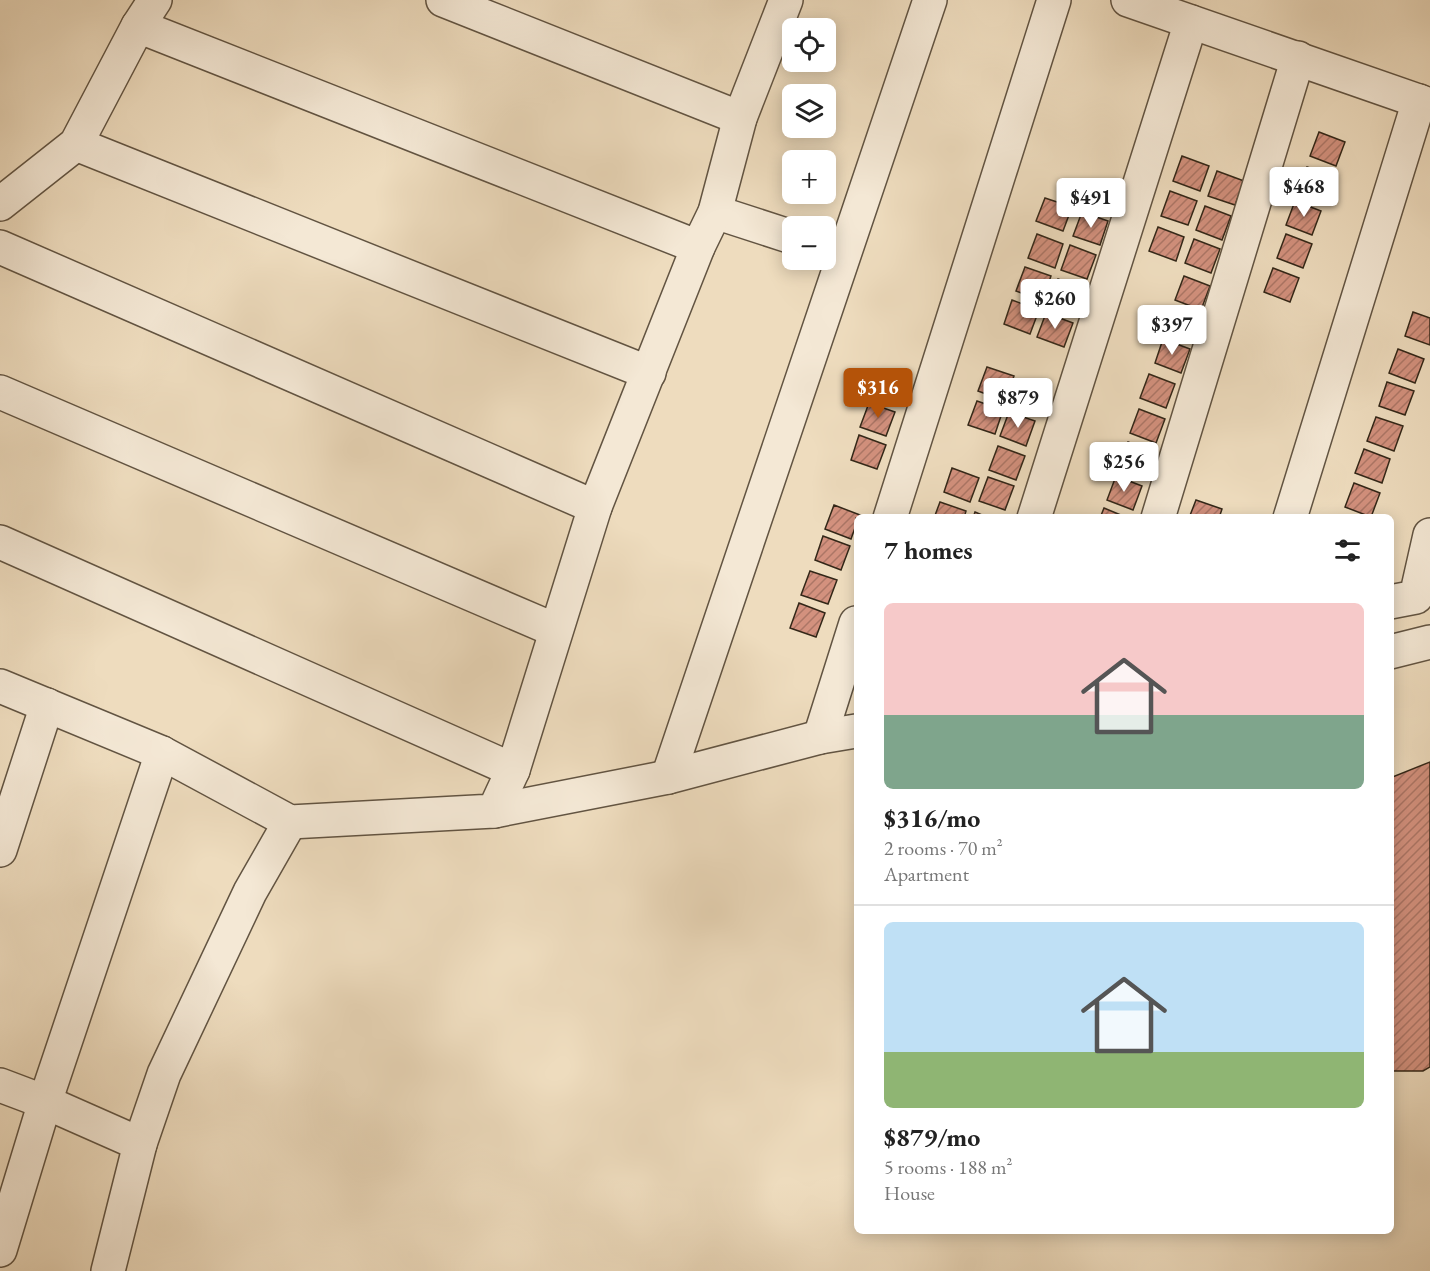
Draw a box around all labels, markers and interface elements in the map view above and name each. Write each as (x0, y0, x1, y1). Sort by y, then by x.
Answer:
map controls (782, 18, 836, 270)
button: locate (782, 18, 836, 72)
button: layers (782, 84, 836, 138)
button: + (782, 150, 836, 204)
pin: $468 (1268, 167, 1340, 218)
text: $468 (1284, 173, 1324, 199)
pin: $491 (1055, 178, 1127, 229)
text: $491 (1071, 184, 1111, 210)
button: − (782, 216, 836, 270)
pin: $260 (1019, 279, 1091, 330)
text: $260 (1035, 285, 1075, 311)
pin: $397 (1136, 305, 1208, 356)
text: $397 (1152, 311, 1192, 337)
pin: $316 (842, 368, 914, 419)
text: $316 (858, 374, 898, 400)
pin: $879 (982, 378, 1054, 429)
text: $879 (998, 384, 1038, 410)
pin: $256 (1088, 442, 1160, 493)
text: $256 (1104, 448, 1144, 474)
text: 7 homes (884, 533, 973, 567)
icon: filters (1331, 534, 1364, 567)
icon: home (1070, 642, 1178, 750)
text: $316/mo (884, 801, 980, 835)
text: 2 rooms · 70 m² (884, 835, 1003, 861)
text: Apartment (884, 861, 969, 887)
icon: home (1070, 961, 1178, 1069)
text: $879/mo (884, 1120, 980, 1154)
text: 5 rooms · 188 m² (884, 1154, 1012, 1180)
text: House (884, 1180, 935, 1206)

